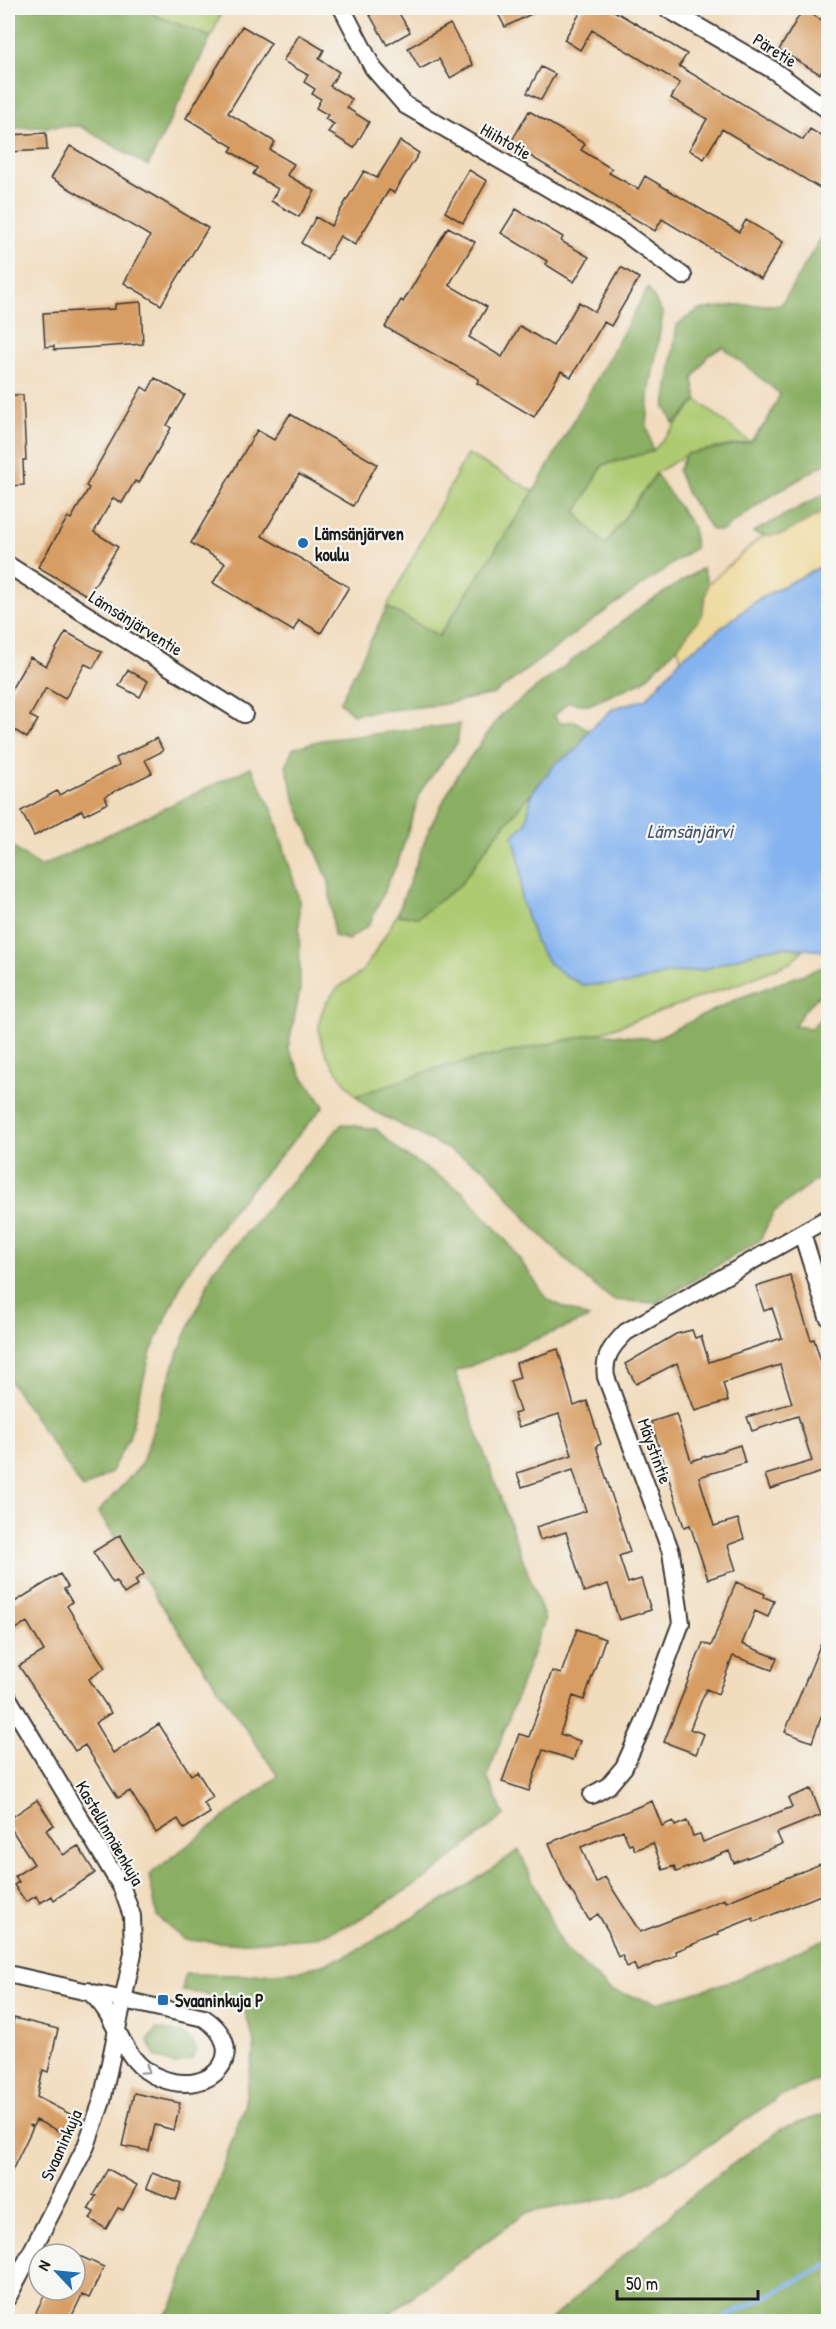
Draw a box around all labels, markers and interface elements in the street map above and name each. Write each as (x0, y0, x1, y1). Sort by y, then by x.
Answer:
street label: Päretie (748, 27, 802, 73)
street label: Hiihtotie (476, 116, 536, 166)
place label: Lämsänjärven koulu (315, 521, 404, 567)
marker: Lämsänjärven koulu (296, 536, 310, 550)
street label: Lämsänjärventie (84, 584, 188, 662)
water label: Lämsänjärvi (647, 817, 736, 844)
street label: Mäystintie (632, 1415, 678, 1487)
street label: Kastellinmäenkuja (70, 1776, 150, 1890)
place label: Svaaninkuja P (175, 1988, 264, 2013)
marker: Svaaninkuja P (156, 1993, 170, 2007)
one-way arrow (140, 2063, 151, 2074)
street label: Svaaninkuja (34, 2105, 88, 2185)
north arrow (27, 2242, 87, 2302)
text: N (32, 2256, 55, 2274)
scale bar (617, 2263, 758, 2301)
text: 50 m (626, 2271, 658, 2296)

